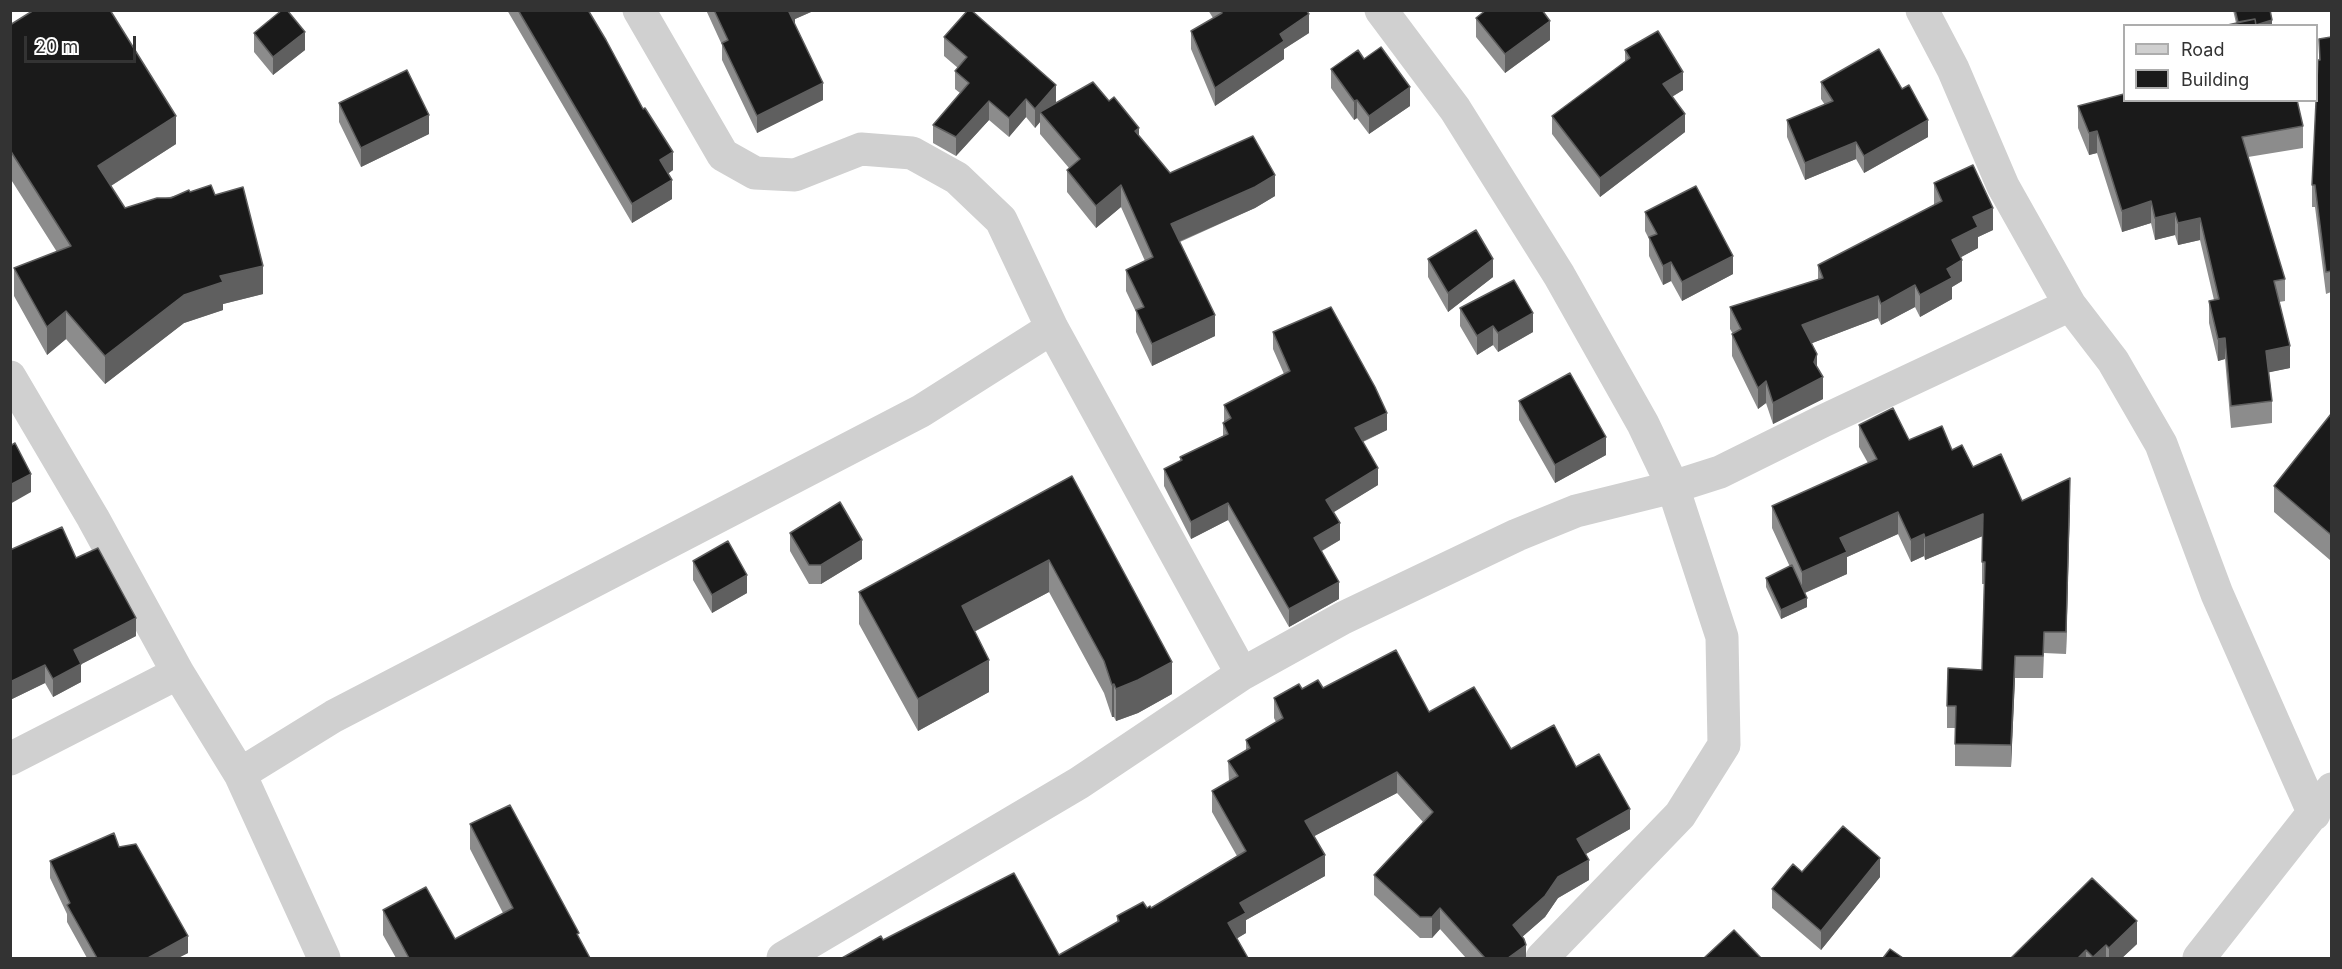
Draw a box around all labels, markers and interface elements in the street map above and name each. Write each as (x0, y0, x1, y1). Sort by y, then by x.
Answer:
scale bar (27, 24, 140, 62)
legend (2123, 24, 2318, 102)
text: 20 m (35, 36, 78, 57)
text: Road (2181, 39, 2224, 60)
text: Building (2181, 69, 2249, 90)

